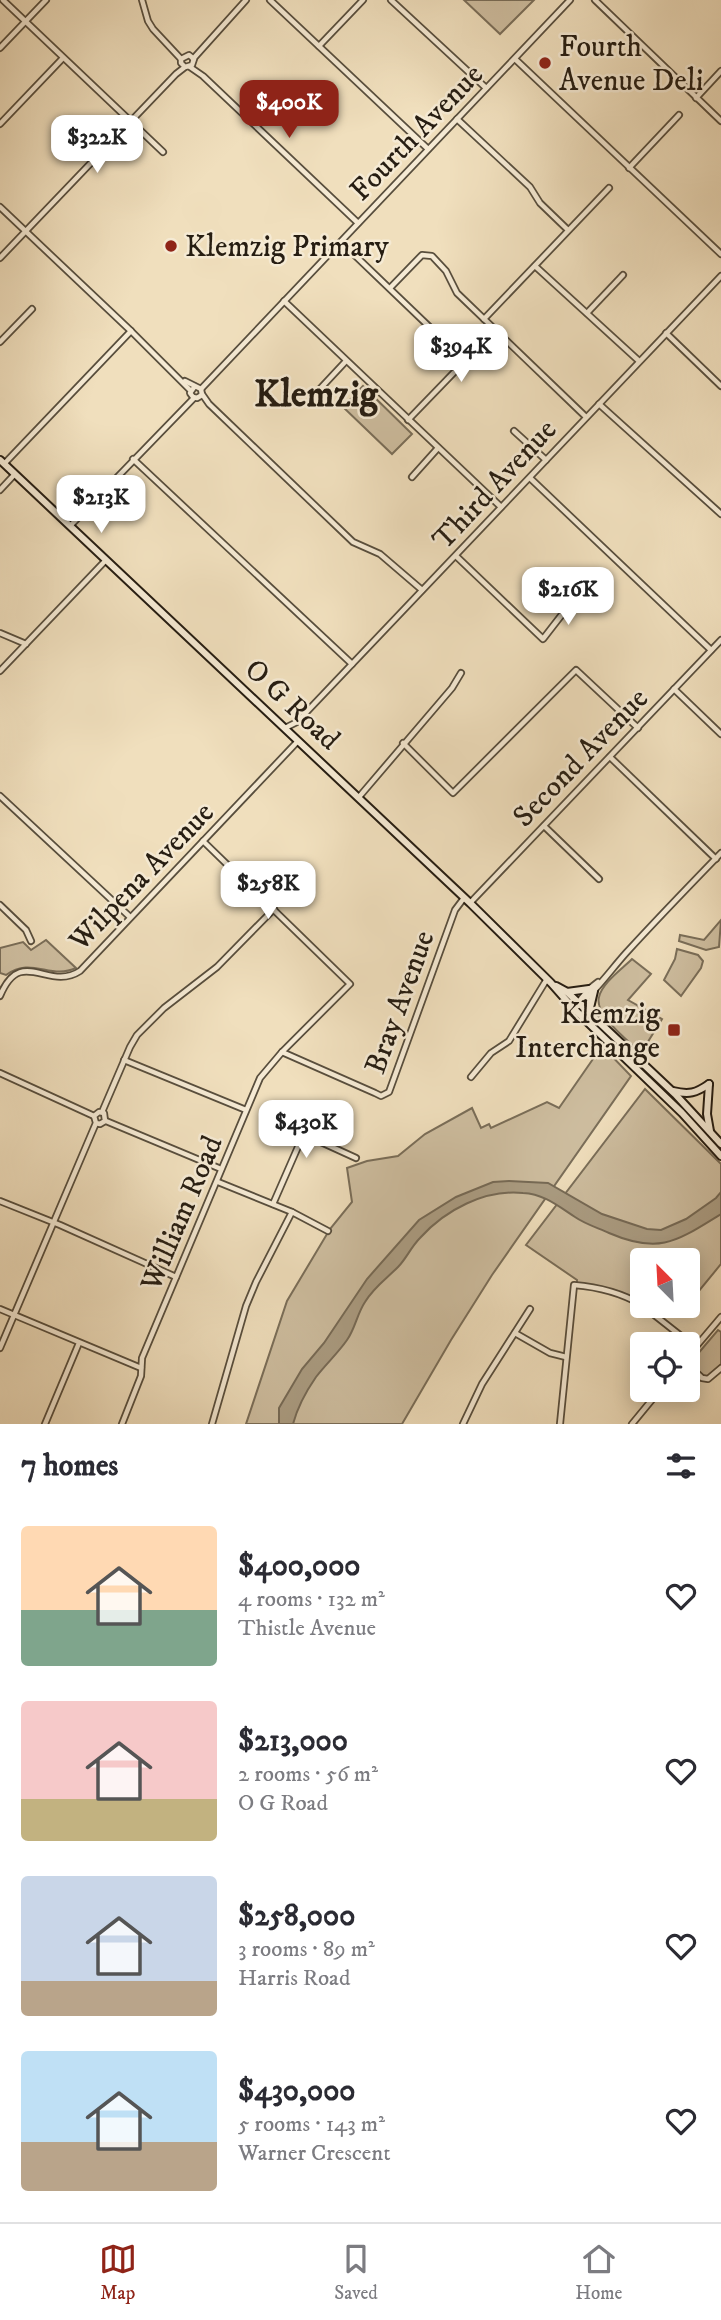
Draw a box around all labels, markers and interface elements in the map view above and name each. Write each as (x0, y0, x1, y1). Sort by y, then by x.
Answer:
place label: Fourth Avenue Deli (559, 29, 703, 100)
marker: Fourth Avenue Deli (537, 55, 553, 71)
street label: Fourth Avenue (343, 57, 491, 209)
pin: $400K (240, 80, 338, 140)
text: $400K (256, 88, 322, 117)
pin: $322K (48, 116, 146, 175)
text: $322K (67, 123, 127, 152)
place label: Klemzig Primary (185, 229, 389, 266)
marker: Klemzig Primary (163, 238, 179, 254)
pin: $394K (412, 324, 510, 384)
text: $394K (430, 332, 492, 361)
district label: Klemzig (254, 372, 379, 419)
street label: Third Avenue (425, 412, 565, 558)
pin: $213K (52, 476, 150, 535)
text: $213K (72, 483, 130, 512)
pin: $216K (519, 568, 617, 627)
text: $216K (538, 575, 598, 604)
street label: O G Road (236, 652, 347, 759)
street label: Second Avenue (506, 681, 657, 835)
street label: Wilpena Avenue (61, 795, 222, 960)
pin: $258K (219, 862, 317, 921)
text: $258K (237, 869, 299, 898)
street label: Bray Avenue (357, 926, 443, 1079)
place label: Klemzig Interchange (515, 996, 660, 1067)
marker: Klemzig Interchange (666, 1022, 682, 1038)
pin: $430K (257, 1100, 355, 1160)
text: $430K (275, 1108, 337, 1137)
street label: William Road (133, 1130, 232, 1298)
north arrow (630, 1248, 700, 1318)
map controls (630, 1248, 700, 1402)
button: locate (630, 1332, 700, 1402)
icon: filters (662, 1447, 700, 1485)
text: 7 homes (21, 1448, 118, 1485)
text: $400,000 (238, 1548, 360, 1585)
icon: home (77, 1554, 161, 1638)
icon: heart (662, 1577, 700, 1615)
text: 4 rooms · 132 m² (238, 1585, 385, 1614)
text: Thistle Avenue (238, 1614, 376, 1643)
text: $213,000 (238, 1723, 348, 1760)
icon: home (77, 1729, 161, 1813)
icon: heart (662, 1752, 700, 1790)
text: 2 rooms · 56 m² (238, 1760, 378, 1789)
text: O G Road (238, 1789, 328, 1818)
text: $258,000 (238, 1898, 355, 1935)
icon: home (77, 1904, 161, 1988)
icon: heart (662, 1927, 700, 1965)
text: 3 rooms · 89 m² (238, 1935, 375, 1964)
text: Harris Road (238, 1964, 350, 1993)
text: $430,000 (238, 2073, 355, 2110)
icon: home (77, 2079, 161, 2163)
icon: heart (662, 2102, 700, 2140)
text: 5 rooms · 143 m² (238, 2110, 385, 2139)
text: Warner Crescent (238, 2139, 391, 2168)
tab: Map (99, 2240, 137, 2305)
tab: Saved (334, 2240, 378, 2305)
tab: Home (575, 2240, 622, 2305)

